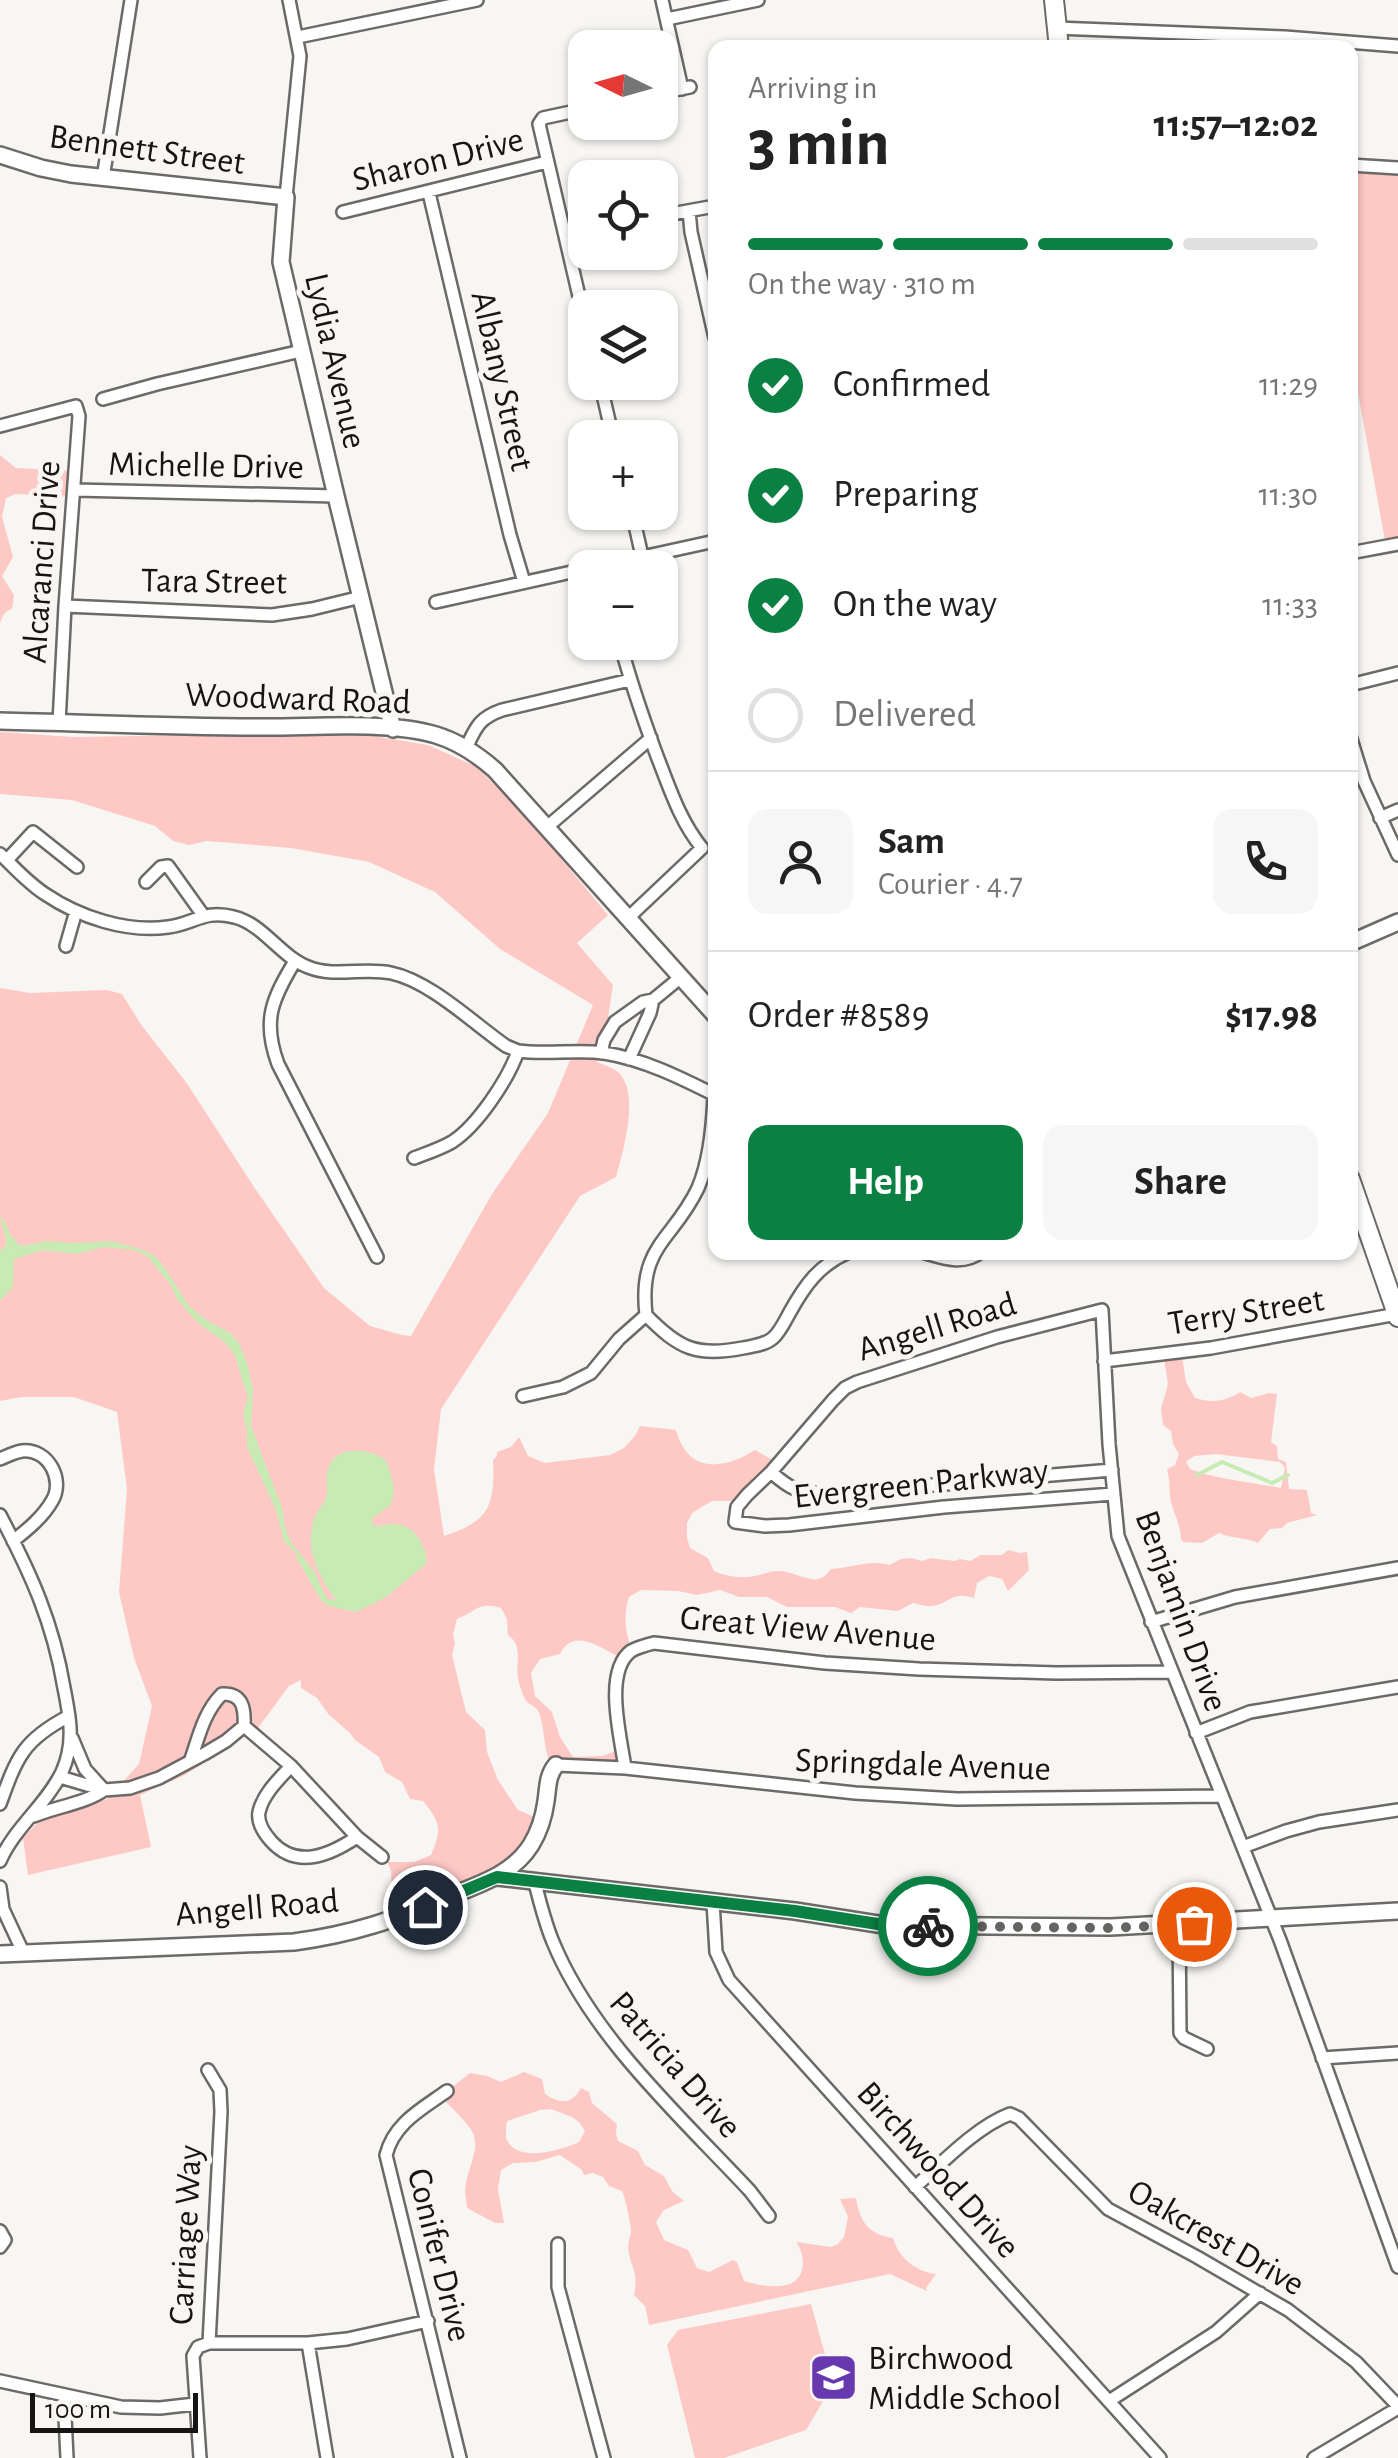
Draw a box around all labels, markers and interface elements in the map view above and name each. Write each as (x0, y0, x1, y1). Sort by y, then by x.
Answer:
north arrow (568, 30, 678, 140)
map controls (568, 30, 678, 660)
text: Arriving in (748, 72, 877, 104)
text: 11:57–12:02 (1154, 106, 1318, 144)
text: 3 min (748, 112, 890, 177)
street label: Bennett Street (47, 119, 247, 181)
street label: Sharon Drive (349, 122, 527, 198)
button: locate (568, 160, 678, 270)
text: On the way · 310 m (748, 268, 976, 300)
street label: Lydia Avenue (298, 270, 372, 452)
street label: Albany Street (464, 288, 540, 474)
button: layers (568, 290, 678, 400)
icon: check (748, 358, 803, 413)
text: Confirmed (833, 366, 990, 404)
text: 11:29 (1259, 369, 1318, 401)
button: + (568, 420, 678, 530)
street label: Michelle Drive (108, 447, 304, 485)
street label: Alcaranci Drive (17, 459, 67, 665)
icon: check (748, 468, 803, 523)
text: Preparing (833, 476, 978, 514)
text: 11:30 (1259, 479, 1318, 511)
button: − (568, 550, 678, 660)
street label: Tara Street (141, 563, 287, 601)
icon: check (748, 578, 803, 633)
text: On the way (833, 586, 997, 624)
text: 11:33 (1262, 589, 1318, 621)
street label: Woodward Road (185, 678, 411, 720)
text: Delivered (833, 696, 976, 734)
button: person (748, 809, 853, 914)
button: phone (1213, 809, 1318, 914)
text: Sam (878, 823, 945, 861)
text: Courier · 4.7 (878, 868, 1023, 900)
text: Order #8589 (748, 997, 930, 1035)
text: $17.98 (1225, 997, 1318, 1035)
button: Help (748, 1125, 1023, 1240)
button: Share (1043, 1125, 1318, 1240)
street label: Terry Street (1166, 1282, 1326, 1342)
street label: Angell Road (854, 1286, 1020, 1368)
street label: Evergreen Parkway (792, 1453, 1050, 1515)
street label: Benjamin Drive (1128, 1506, 1234, 1716)
street label: Great View Avenue (679, 1600, 937, 1658)
street label: Springdale Avenue (795, 1743, 1051, 1787)
pin (383, 1865, 468, 1950)
courier (878, 1876, 978, 1976)
icon: home (398, 1880, 453, 1935)
pin (1152, 1882, 1237, 1967)
street label: Angell Road (174, 1883, 340, 1933)
icon: bag (1167, 1897, 1222, 1952)
icon: bike (901, 1899, 956, 1954)
street label: Patricia Drive (602, 1985, 748, 2145)
street label: Birchwood Drive (850, 2075, 1026, 2265)
street label: Carriage Way (164, 2144, 208, 2326)
street label: Conifer Drive (401, 2165, 477, 2345)
street label: Oakcrest Drive (1122, 2174, 1310, 2302)
place label: Birchwood Middle School (868, 2341, 1061, 2416)
school or university icon: Birchwood Middle School (807, 2352, 859, 2404)
scale bar (30, 2388, 198, 2432)
text: 100 m (45, 2396, 111, 2424)

